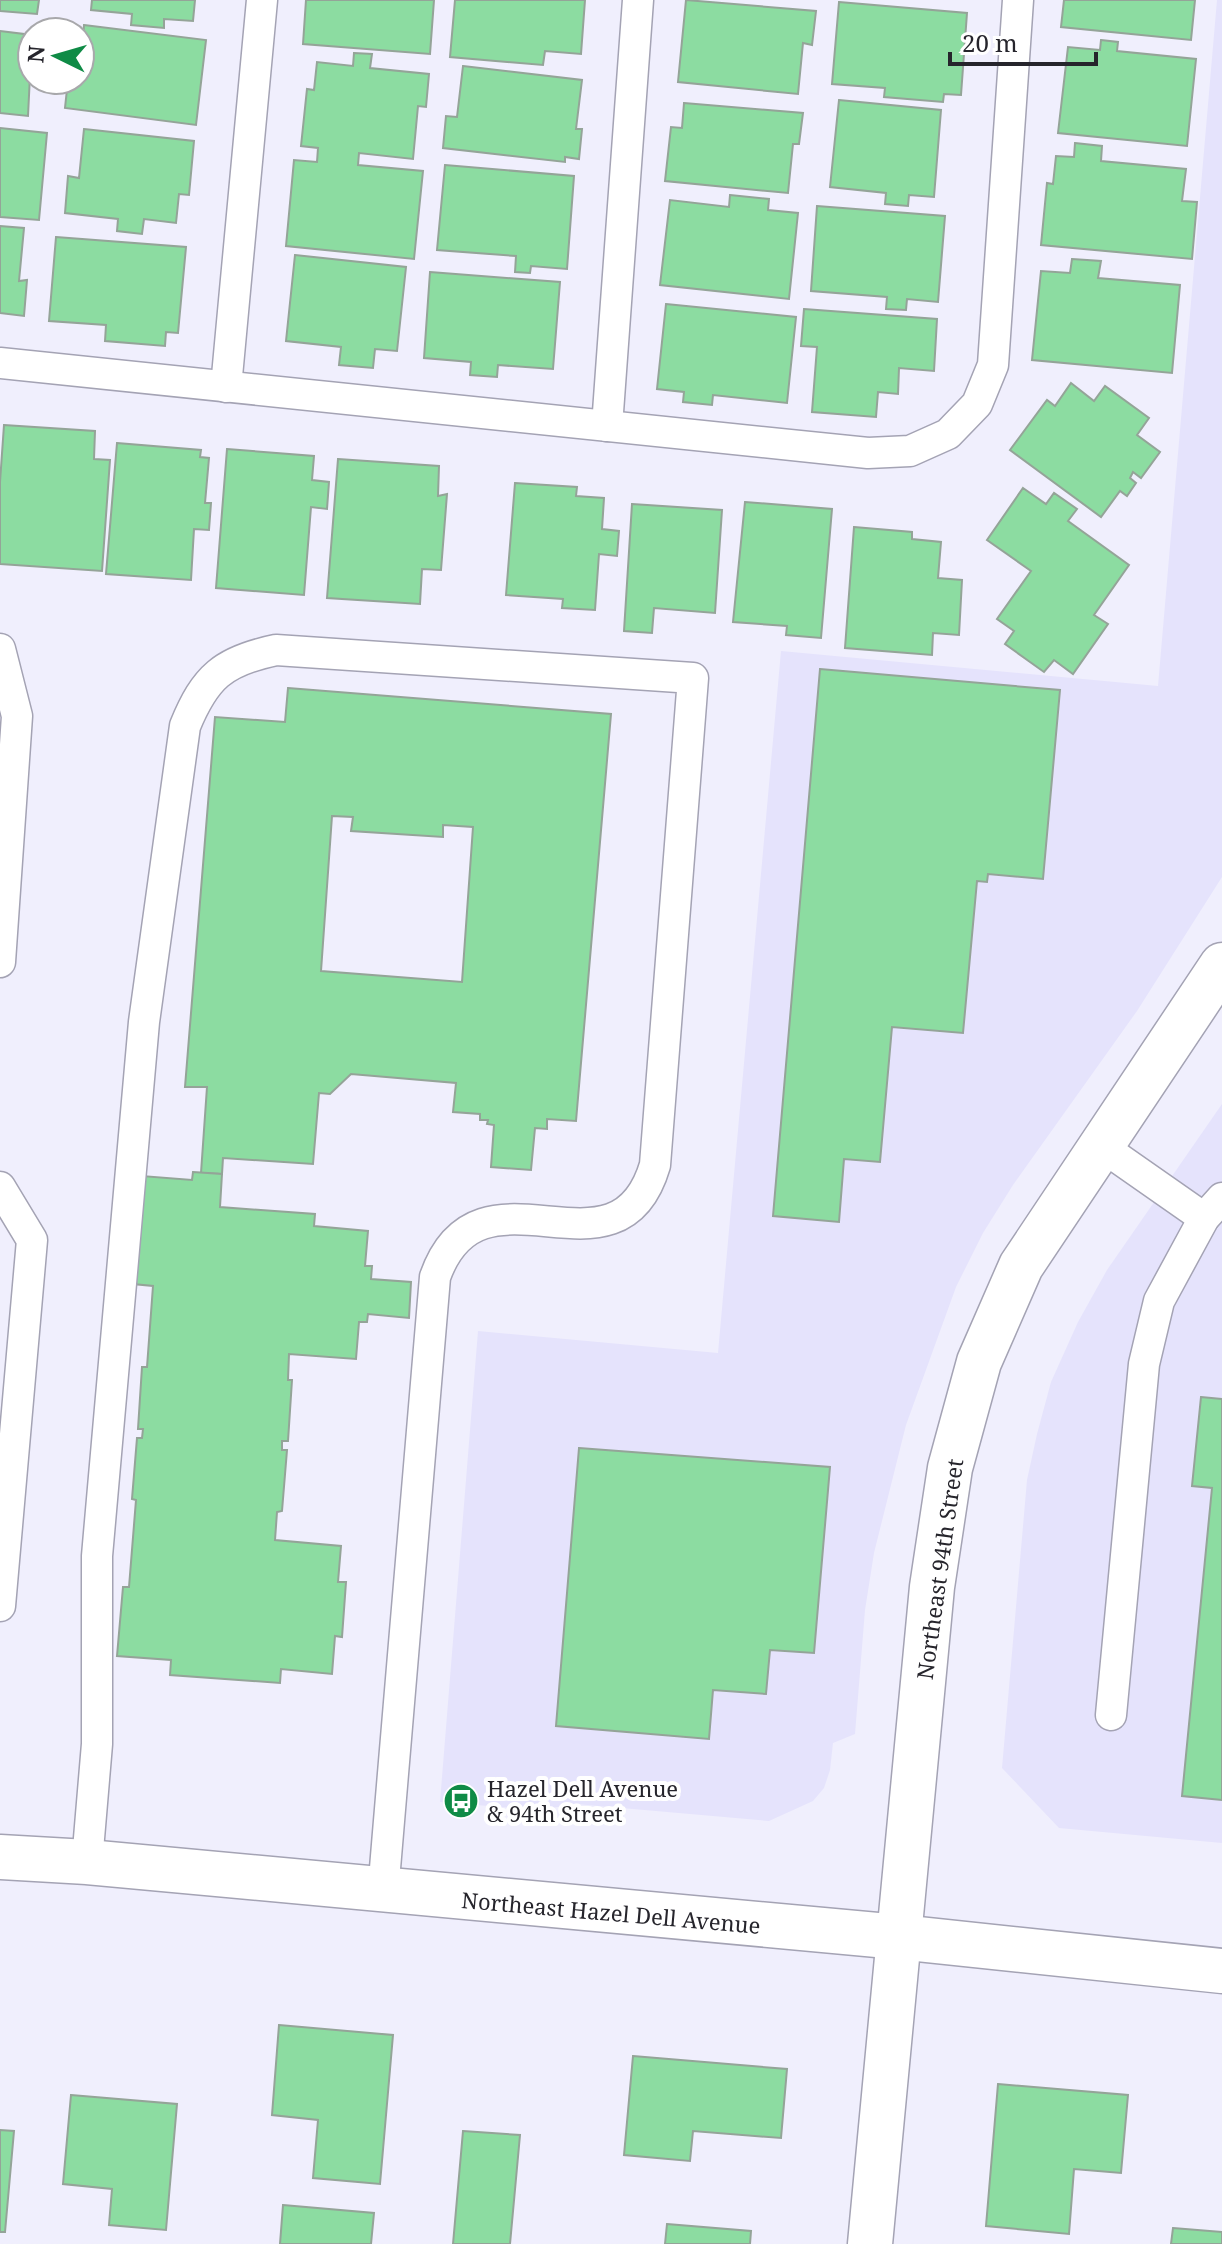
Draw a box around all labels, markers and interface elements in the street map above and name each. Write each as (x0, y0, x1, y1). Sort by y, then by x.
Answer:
north arrow (16, 16, 96, 96)
scale bar (950, 16, 1096, 66)
text: 20 m (962, 26, 1018, 59)
text: N (19, 44, 51, 64)
street label: Northeast 94th Street (909, 1457, 969, 1681)
place label: Hazel Dell Avenue & 94th Street (487, 1773, 678, 1828)
bus stop icon: Hazel Dell Avenue & 94th Street (442, 1782, 480, 1820)
street label: Northeast Hazel Dell Avenue (460, 1884, 762, 1940)

